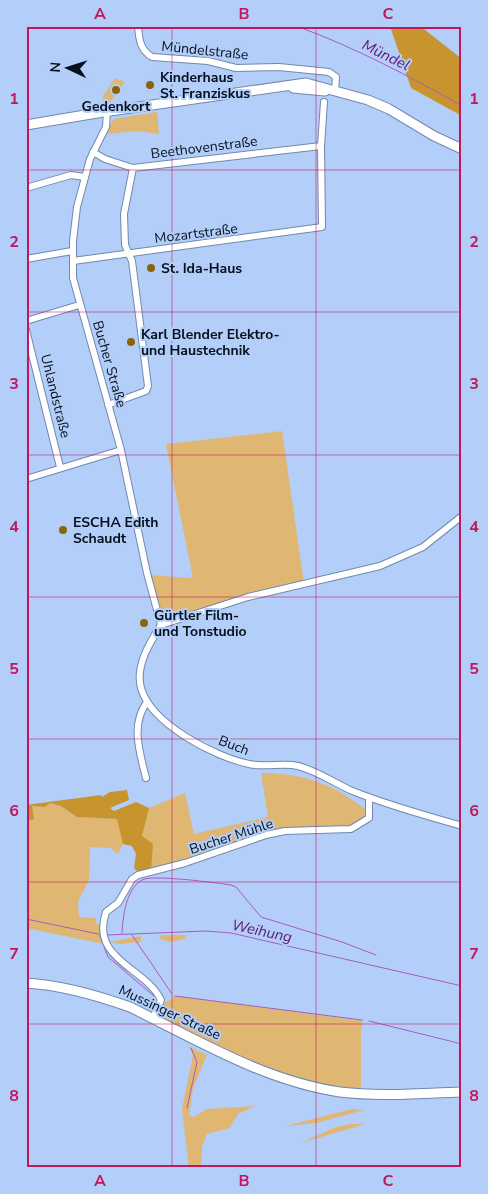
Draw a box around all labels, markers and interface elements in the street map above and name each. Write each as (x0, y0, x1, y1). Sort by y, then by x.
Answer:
text: A (94, 3, 106, 25)
text: B (238, 3, 250, 25)
text: C (383, 3, 394, 25)
water label: Mündel (359, 35, 413, 75)
street label: Mündelstraße (160, 36, 249, 65)
north arrow (42, 42, 92, 92)
text: N (46, 61, 65, 73)
place label: Kinderhaus St. Franziskus (160, 68, 250, 103)
marker: Kinderhaus St. Franziskus (144, 79, 156, 91)
marker: Gedenkort (110, 84, 122, 96)
text: 1 (9, 88, 19, 110)
text: 1 (469, 88, 479, 110)
place label: Gedenkort (82, 97, 151, 116)
street label: Beethovenstraße (150, 132, 259, 163)
street label: Mozartstraße (153, 219, 239, 248)
text: 2 (9, 231, 19, 253)
text: 2 (469, 231, 479, 253)
place label: St. Ida-Haus (161, 259, 242, 278)
marker: St. Ida-Haus (145, 262, 157, 274)
street label: Bucher Straße (88, 318, 131, 410)
place label: Karl Blender Elektro- und Haustechnik (141, 325, 280, 360)
marker: Karl Blender Elektro- und Haustechnik (125, 336, 137, 348)
street label: Uhlandstraße (36, 352, 75, 440)
text: 3 (9, 373, 19, 395)
text: 3 (469, 373, 479, 395)
place label: ESCHA Edith Schaudt (73, 513, 158, 548)
text: 4 (9, 516, 19, 538)
text: 4 (469, 516, 479, 538)
marker: ESCHA Edith Schaudt (57, 524, 69, 536)
place label: Gürtler Film- und Tonstudio (154, 606, 247, 641)
marker: Gürtler Film- und Tonstudio (138, 617, 150, 629)
text: 5 (9, 658, 19, 680)
text: 5 (469, 658, 479, 680)
street label: Buch (216, 731, 252, 760)
text: 6 (9, 800, 19, 822)
text: 6 (469, 800, 479, 822)
street label: Bucher Mühle (187, 814, 276, 859)
water label: Weihung (230, 915, 294, 947)
text: 7 (9, 943, 19, 965)
text: 7 (469, 943, 479, 965)
street label: Mussinger Straße (116, 980, 224, 1044)
text: 8 (9, 1085, 19, 1107)
text: 8 (469, 1085, 479, 1107)
text: A (94, 1170, 106, 1192)
text: B (238, 1170, 250, 1192)
text: C (383, 1170, 394, 1192)

